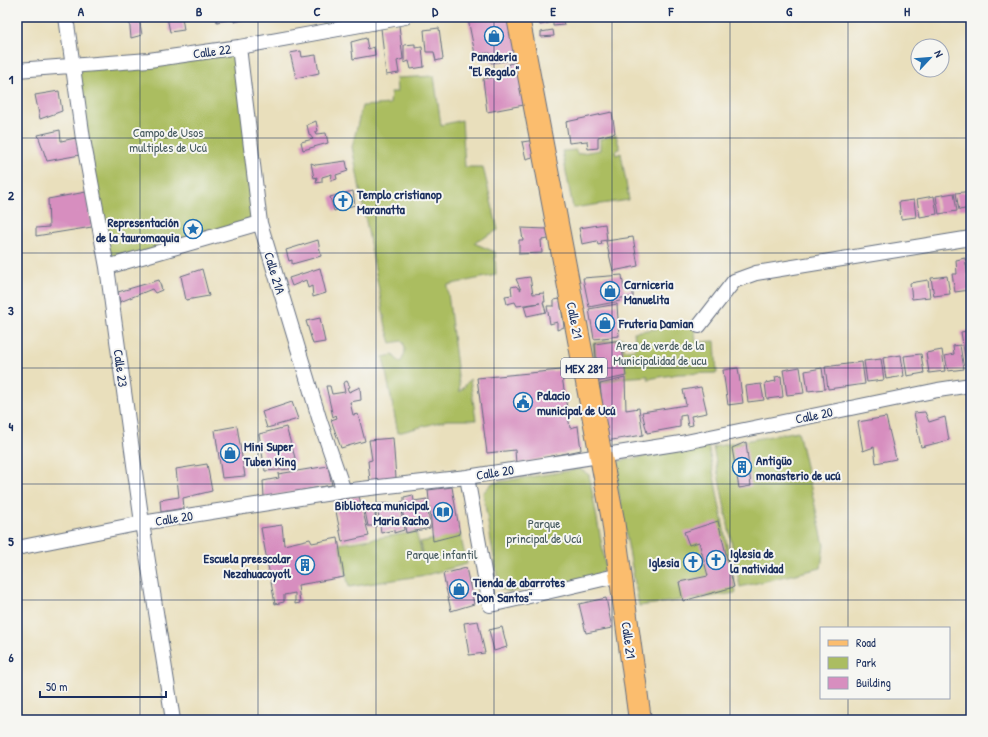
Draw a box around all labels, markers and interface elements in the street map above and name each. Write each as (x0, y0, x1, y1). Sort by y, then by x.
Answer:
text: A (78, 2, 85, 20)
text: B (196, 2, 203, 20)
text: C (313, 2, 321, 20)
text: D (432, 2, 439, 20)
text: E (550, 2, 556, 20)
text: F (668, 2, 675, 20)
text: G (786, 2, 793, 20)
text: H (904, 2, 910, 20)
shop icon: Panaderia "El Regalo" (483, 25, 505, 47)
north arrow (910, 38, 950, 78)
street label: Calle 22 (192, 39, 232, 63)
place label: Panaderia "El Regalo" (469, 47, 519, 81)
text: N (931, 48, 947, 59)
text: 1 (9, 70, 14, 88)
park label: Campo de Usos multiples de Ucú (129, 123, 207, 156)
place label: Templo cristianop Maranatta (356, 185, 442, 218)
text: 2 (8, 186, 15, 204)
church icon: Templo cristianop Maranatta (332, 190, 354, 212)
place label: Representación de la tauromaquia (96, 213, 180, 247)
place icon: Representación de la tauromaquia (182, 218, 204, 240)
street label: Calle 21A (260, 250, 290, 297)
place label: Carniceria Manuelita (624, 275, 674, 308)
shop icon: Carniceria Manuelita (599, 280, 621, 302)
street label: Calle 21 (563, 300, 587, 340)
text: 3 (8, 301, 14, 319)
shop icon: Fruteria Damian (594, 312, 616, 334)
place label: Fruteria Damian (618, 314, 694, 332)
park label: Area de verde de la Municipalidad de ucu (613, 336, 707, 369)
street label: Calle 23 (109, 348, 133, 388)
road number: MEX 281 (561, 358, 607, 378)
place label: Palacio municipal de Ucú (537, 386, 616, 420)
public building icon: Palacio municipal de Ucú (512, 391, 534, 413)
street label: Calle 20 (794, 402, 835, 428)
text: 4 (9, 417, 14, 435)
place label: Mini Super Tuben King (243, 437, 296, 471)
shop icon: Mini Super Tuben King (219, 442, 241, 464)
place label: Antigüo monasterio de ucú (756, 451, 841, 484)
building icon: Antigüo monasterio de ucú (731, 456, 753, 478)
street label: Calle 20 (475, 460, 515, 484)
place label: Biblioteca municipal Maria Racho (335, 496, 430, 529)
library icon: Biblioteca municipal Maria Racho (432, 501, 454, 523)
street label: Calle 20 (154, 506, 194, 530)
park label: Parque principal de Ucú (506, 514, 582, 547)
text: 5 (8, 532, 14, 550)
place label: Iglesia de la natividad (730, 544, 784, 577)
park label: Parque infantil (406, 545, 478, 563)
place label: Escuela preescolar Nezahuacoyotl (204, 549, 292, 583)
church icon: Iglesia de la natividad (705, 549, 727, 571)
church icon: Iglesia (682, 551, 704, 573)
place label: Iglesia (649, 553, 680, 572)
building icon: Escuela preescolar Nezahuacoyotl (294, 554, 316, 576)
place label: Tienda de abarrotes "Don Santos" (472, 573, 565, 606)
shop icon: Tienda de abarrotes "Don Santos" (448, 578, 470, 600)
street label: Calle 21 (618, 621, 641, 660)
legend (820, 627, 950, 699)
text: Road (856, 634, 876, 651)
text: 6 (8, 648, 14, 666)
text: Park (856, 654, 876, 671)
scale bar (40, 673, 166, 699)
text: Building (856, 674, 891, 691)
text: 50 m (46, 678, 67, 695)

